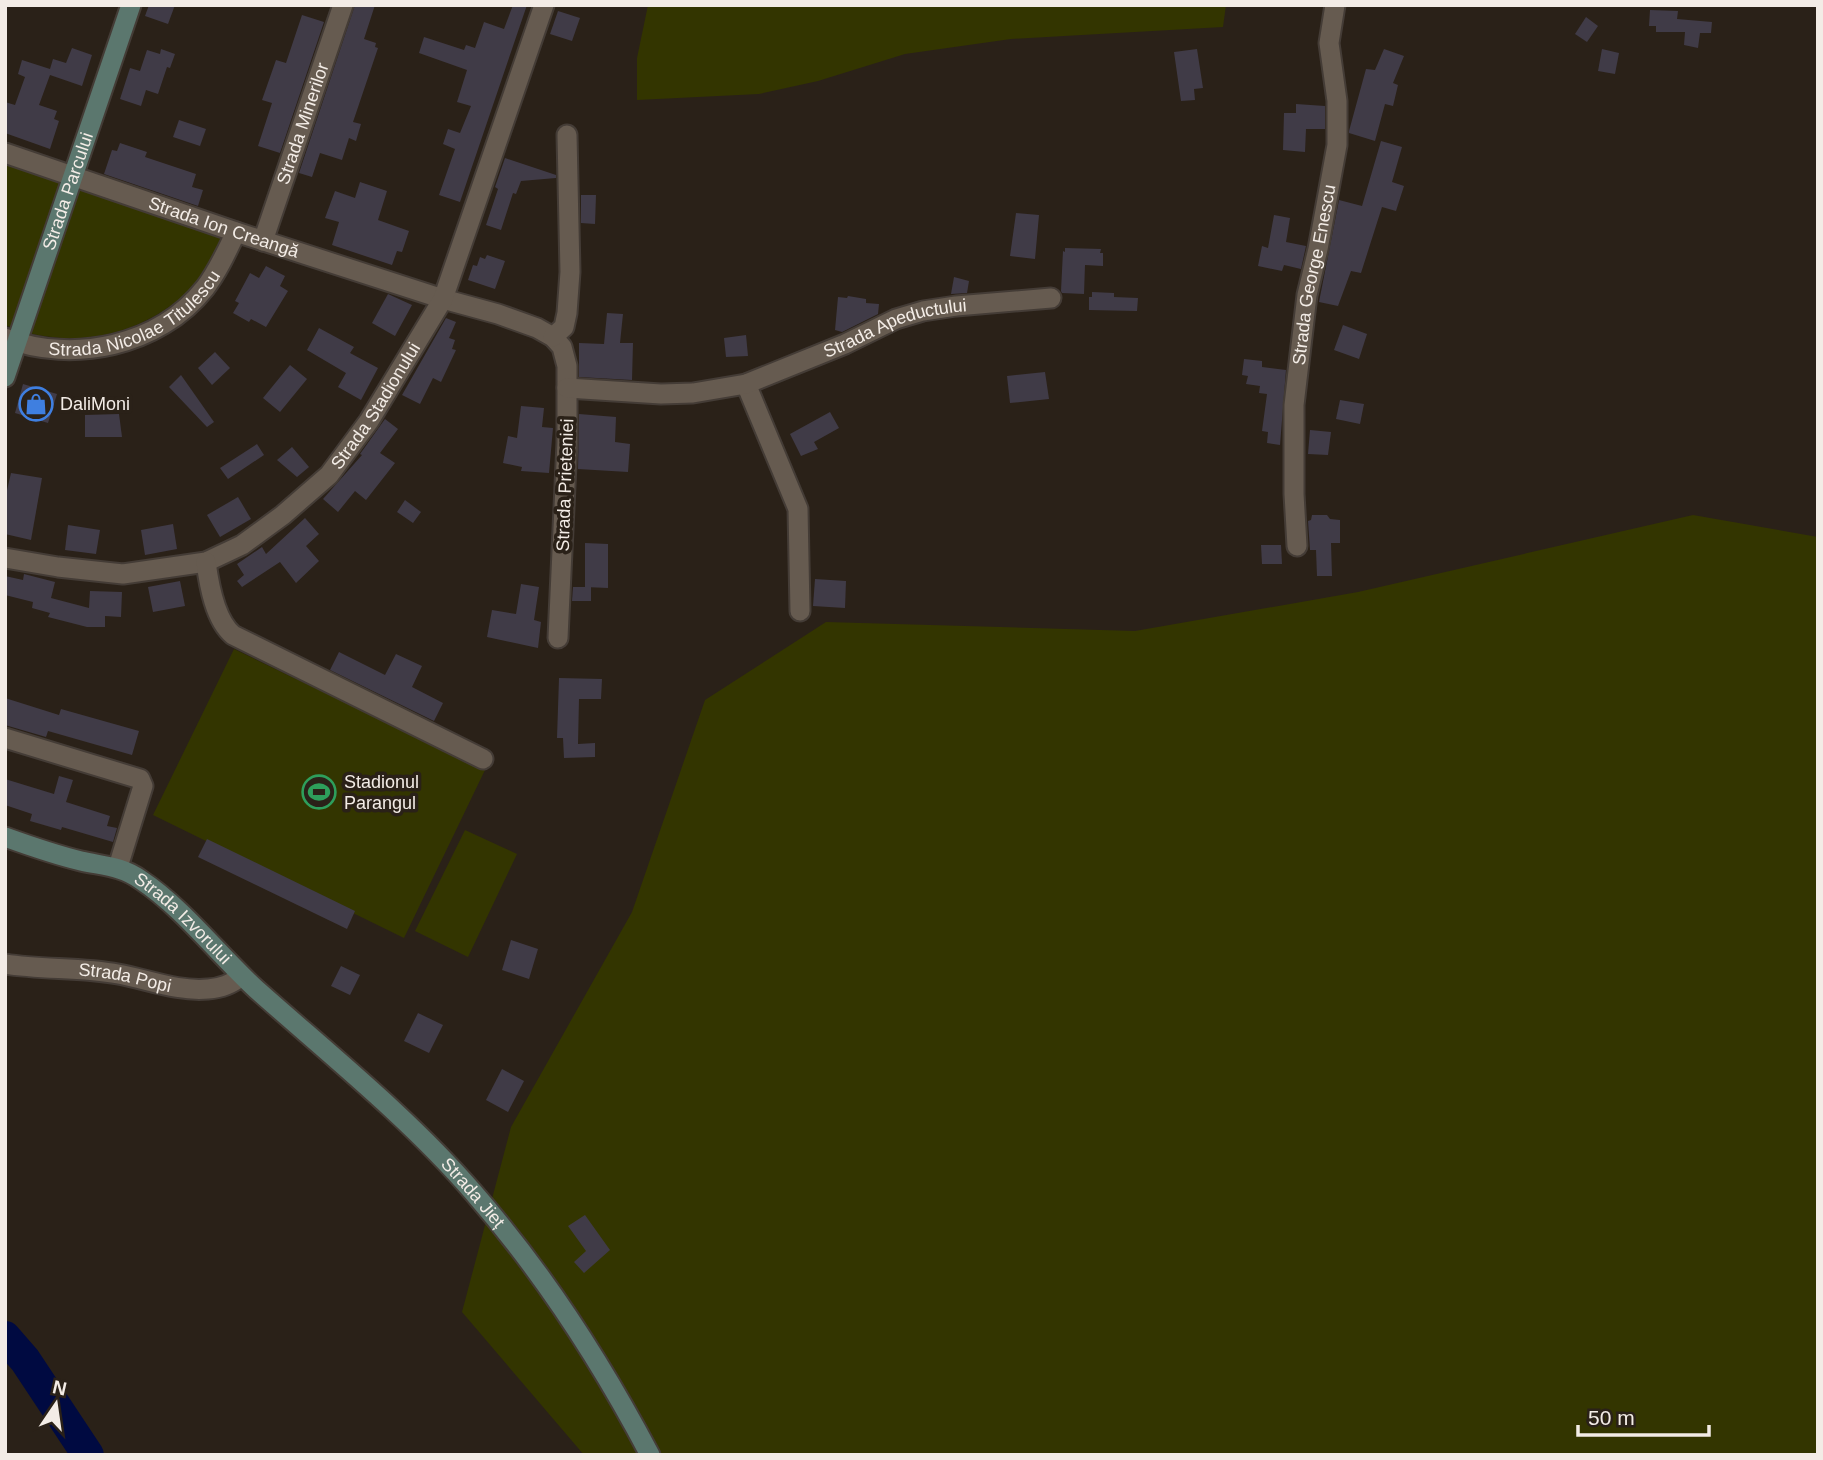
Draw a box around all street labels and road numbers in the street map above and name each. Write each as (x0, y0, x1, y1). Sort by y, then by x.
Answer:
street label: Strada Minerilor (273, 60, 333, 187)
street label: Strada Parcului (39, 130, 97, 253)
street label: Strada George Enescu (1289, 183, 1340, 366)
street label: Strada Ion Creangă (146, 193, 302, 262)
street label: Strada Nicolae Titulescu (48, 267, 224, 360)
street label: Strada Apeductului (821, 295, 967, 362)
street label: Strada Stadionului (327, 339, 424, 473)
street label: Strada Prieteniei (553, 418, 577, 552)
street label: Strada Izvorului (131, 868, 235, 968)
street label: Strada Popi (78, 959, 173, 996)
street label: Strada Jieț (437, 1154, 509, 1232)

